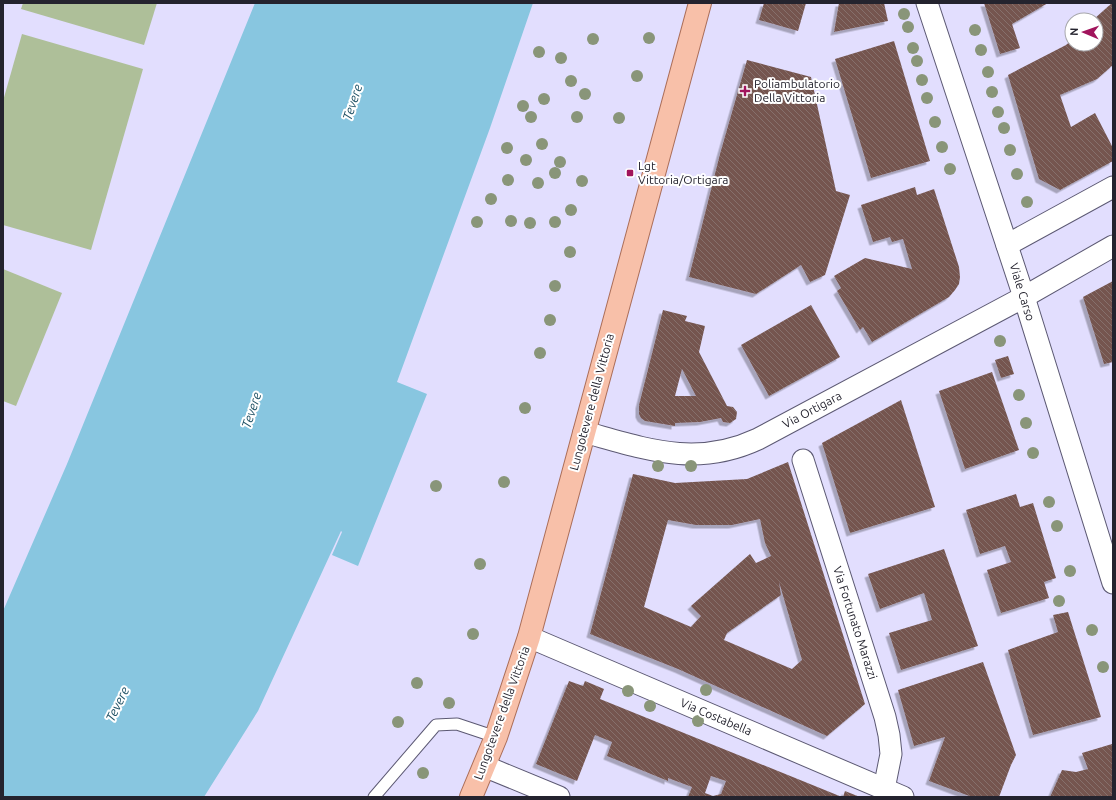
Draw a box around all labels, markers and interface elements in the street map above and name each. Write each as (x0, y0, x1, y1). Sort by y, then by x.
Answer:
north arrow (1064, 12, 1104, 52)
text: N (1068, 27, 1080, 36)
place label: Poliambulatorio Della Vittoria (754, 77, 840, 104)
water label: Tevere (340, 82, 365, 122)
marker: Poliambulatorio Della Vittoria (739, 85, 751, 97)
place label: Lgt Vittoria/Ortigara (638, 159, 728, 186)
marker: Lgt Vittoria/Ortigara (625, 168, 635, 178)
street label: Viale Carso (1008, 261, 1037, 322)
street label: Lungotevere della Vittoria (567, 332, 616, 472)
street label: Via Ortigara (780, 389, 844, 431)
water label: Tevere (239, 390, 264, 430)
street label: Via Fortunato Marazzi (831, 565, 880, 681)
street label: Lungotevere della Vittoria (471, 644, 532, 781)
water label: Tevere (103, 684, 132, 724)
street label: Via Costabella (678, 696, 754, 737)

